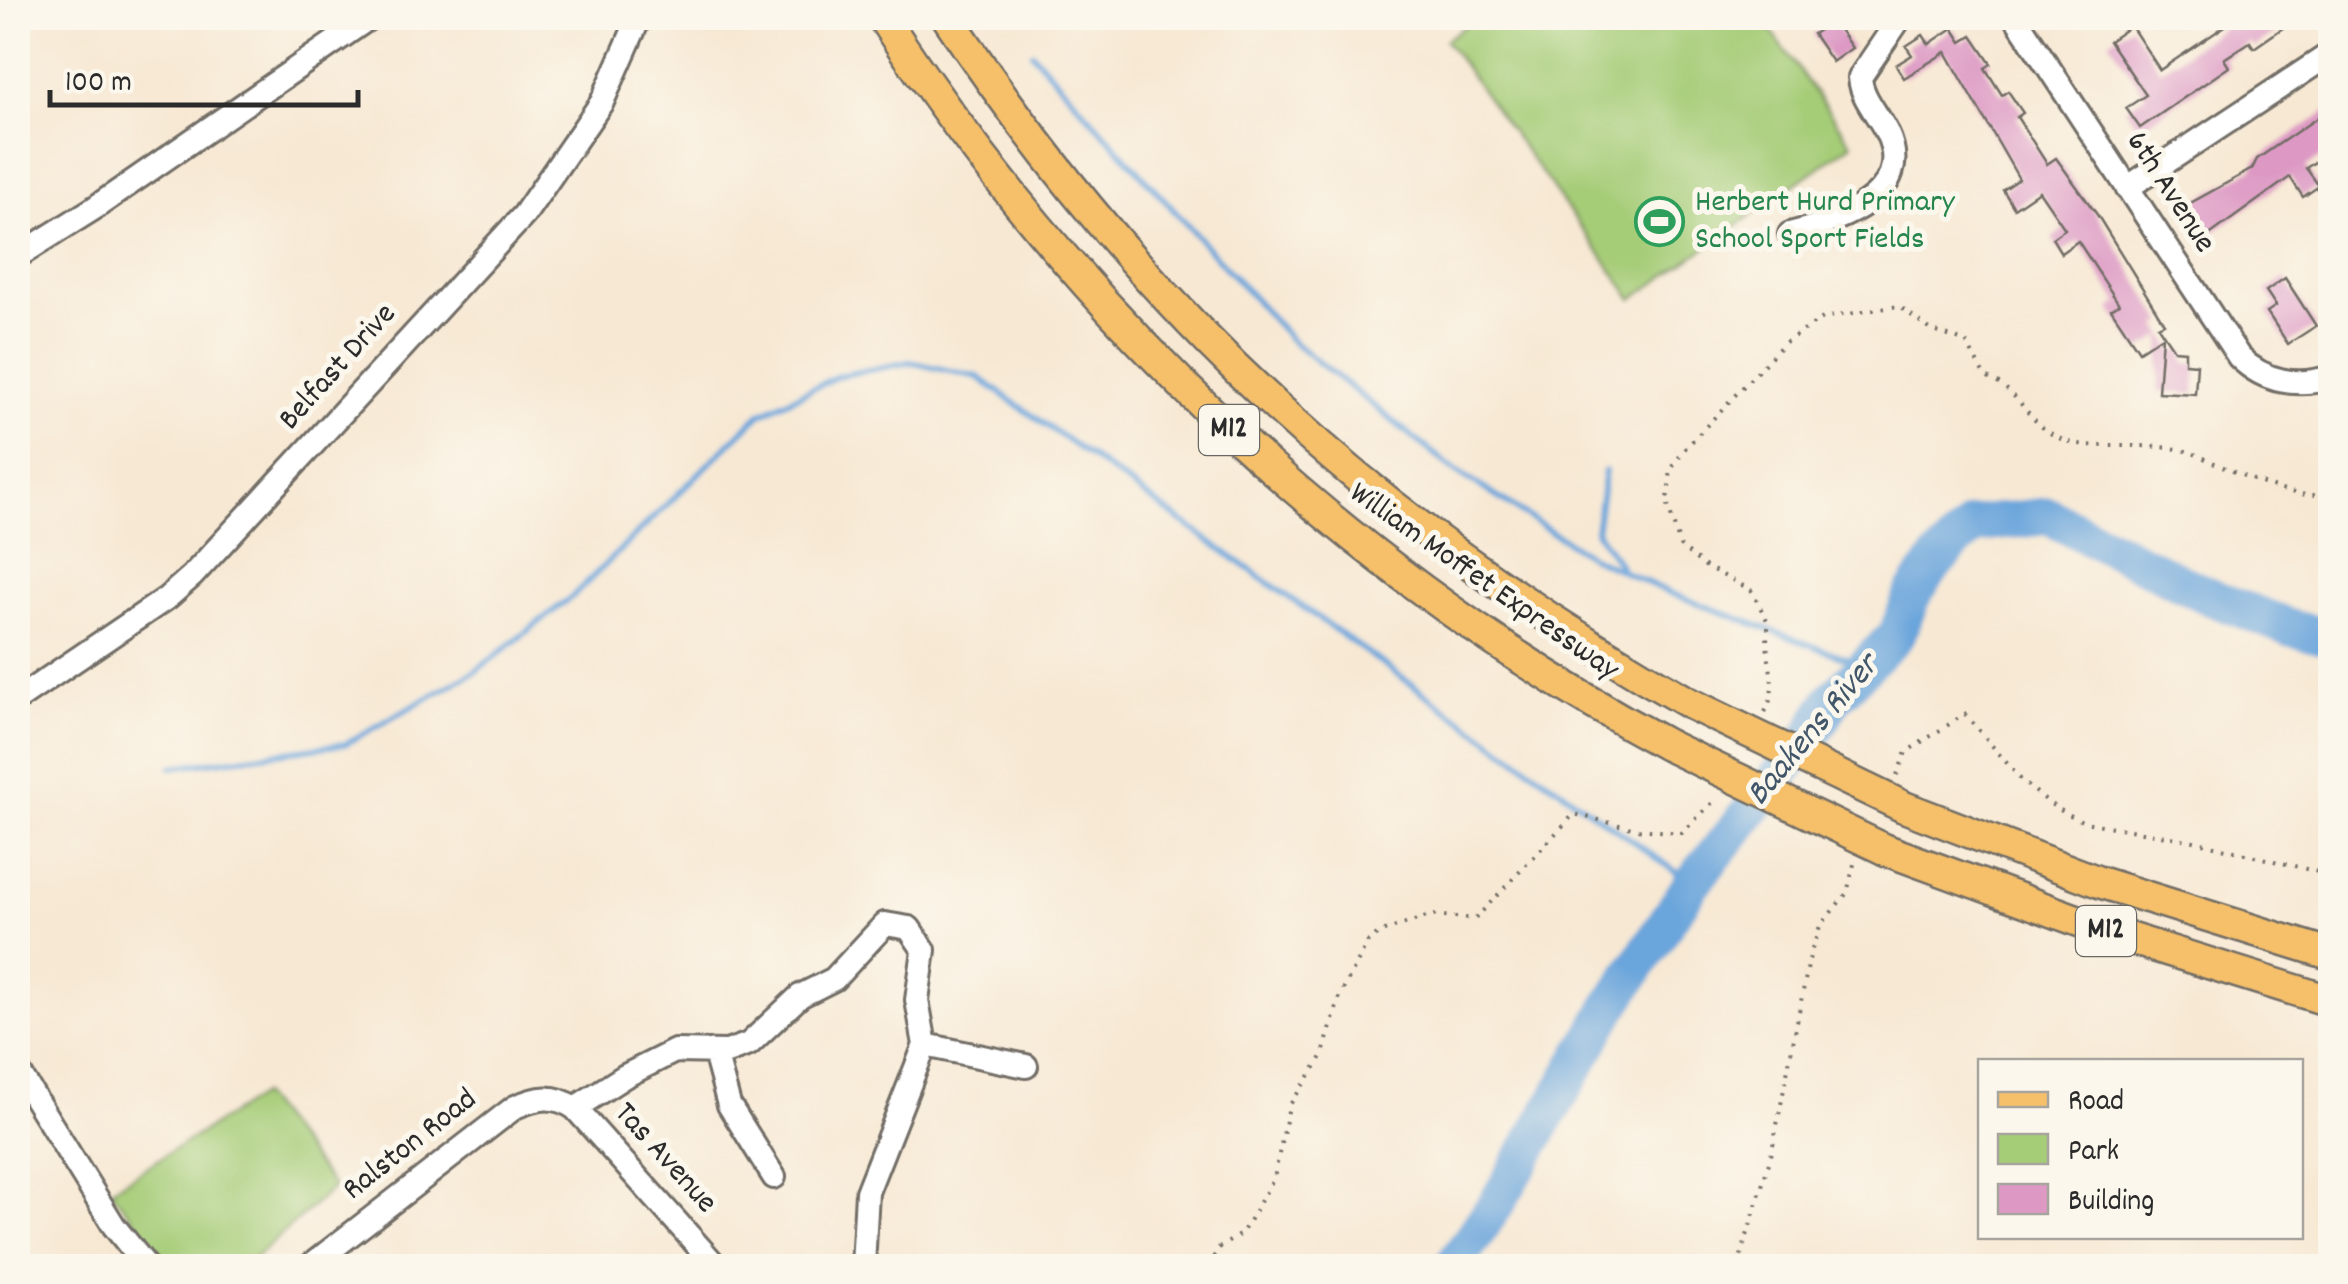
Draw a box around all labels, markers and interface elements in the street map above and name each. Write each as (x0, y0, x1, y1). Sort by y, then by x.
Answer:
scale bar (50, 45, 358, 107)
text: 100 m (65, 63, 132, 106)
street label: 6th Avenue (2112, 123, 2226, 263)
place label: Herbert Hurd Primary School Sport Fields (1695, 181, 1956, 264)
sports icon: Herbert Hurd Primary School Sport Fields (1634, 196, 1686, 248)
street label: Belfast Drive (269, 294, 409, 442)
road number: M12 (1199, 405, 1259, 455)
street label: William Moffet Expressway (1339, 472, 1628, 694)
water label: Baakens River (1736, 641, 1895, 818)
road number: M12 (2076, 906, 2136, 956)
legend (1978, 1059, 2303, 1239)
street label: Ralston Road (334, 1079, 488, 1213)
text: Road (2068, 1082, 2124, 1125)
street label: Tas Avenue (601, 1093, 727, 1225)
text: Park (2068, 1132, 2119, 1175)
text: Building (2068, 1182, 2154, 1225)

